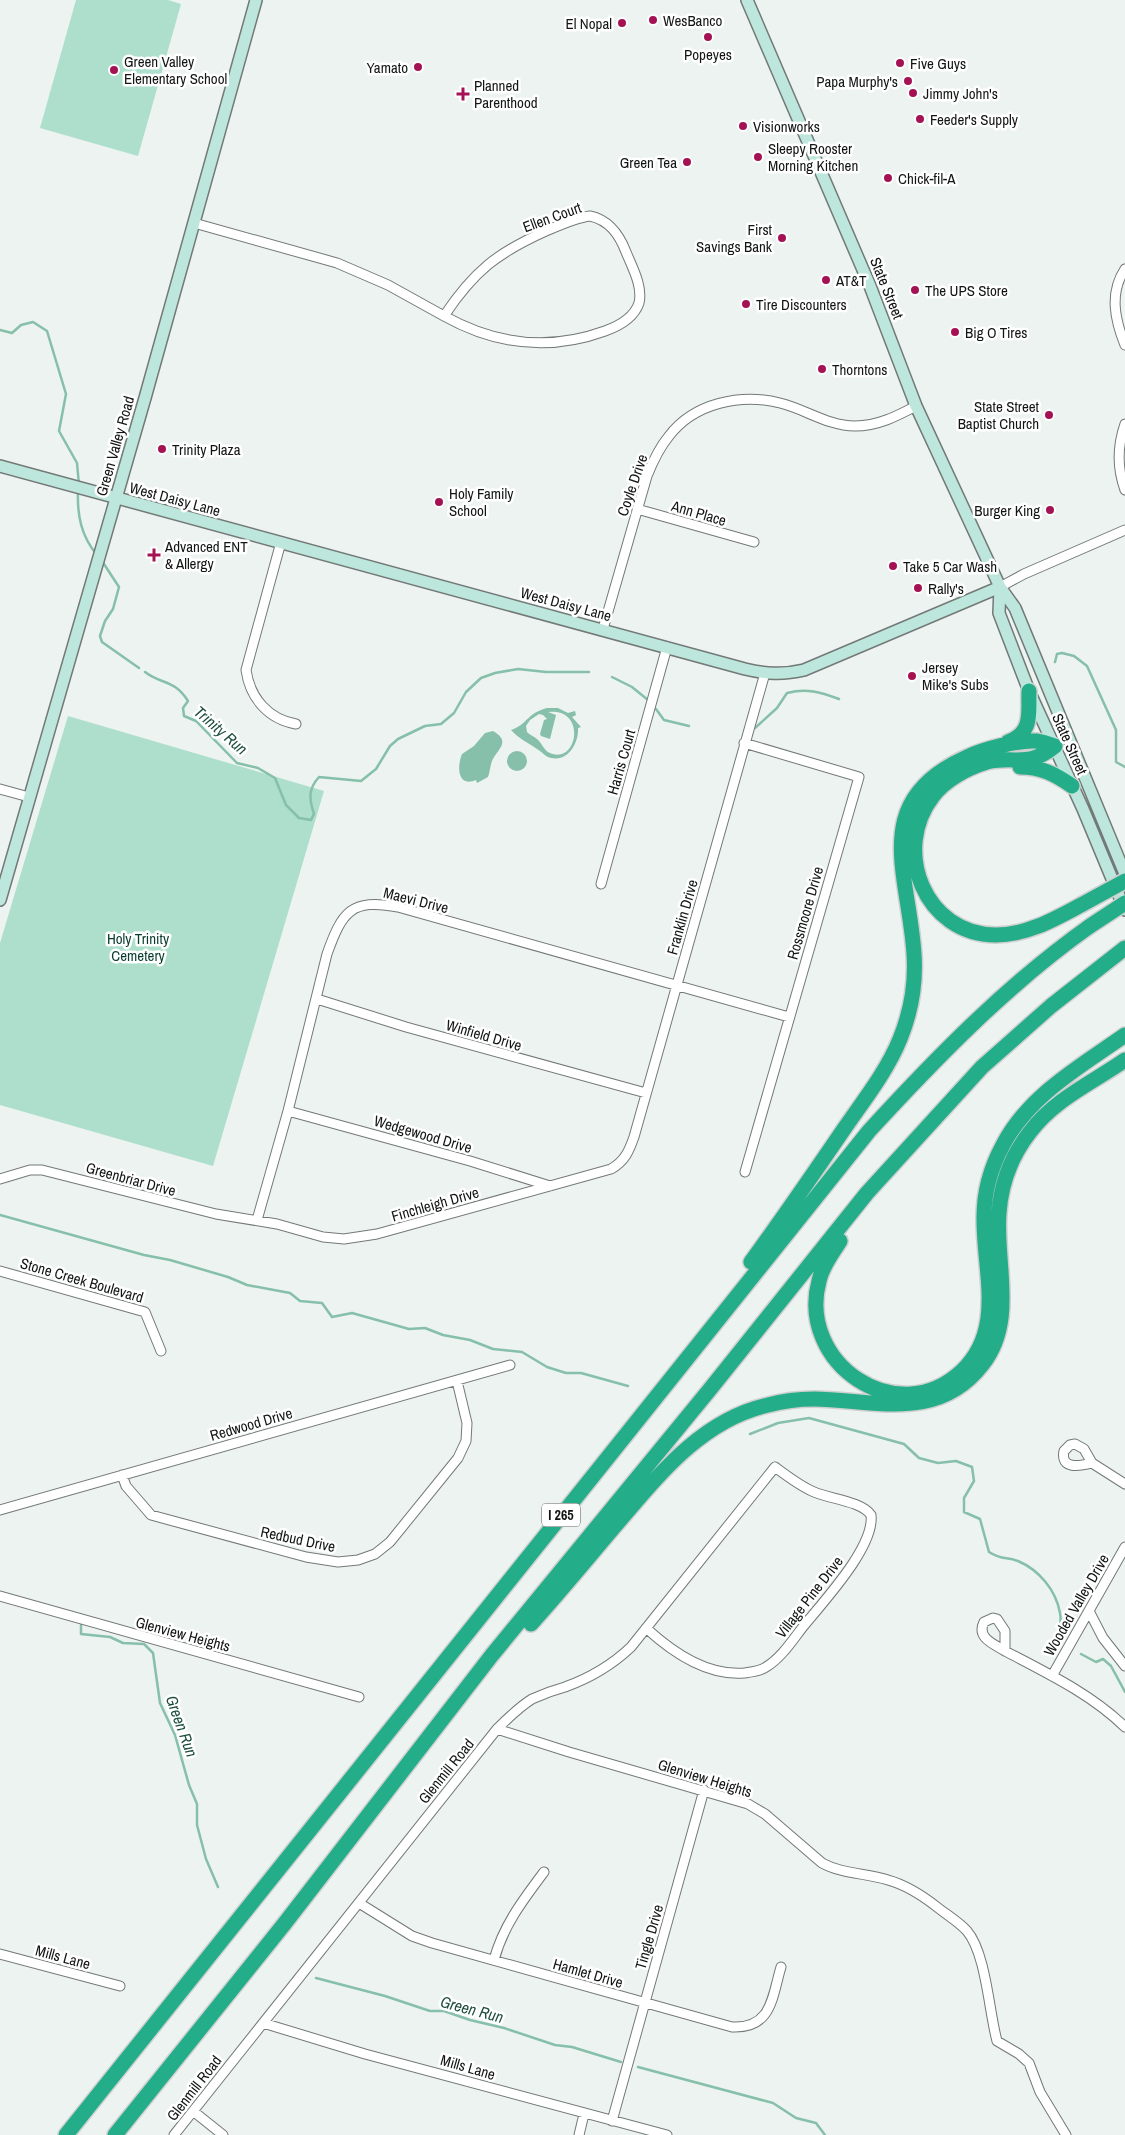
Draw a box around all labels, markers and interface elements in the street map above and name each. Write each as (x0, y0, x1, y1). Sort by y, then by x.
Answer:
place label: WesBanco (663, 10, 722, 31)
place label: El Nopal (566, 13, 612, 34)
marker: WesBanco (647, 14, 659, 26)
marker: El Nopal (616, 17, 628, 29)
marker: Popeyes (702, 31, 714, 43)
place label: Popeyes (684, 44, 732, 65)
place label: Green Valley Elementary School (124, 51, 227, 89)
place label: Five Guys (910, 53, 966, 74)
place label: Yamato (367, 57, 408, 78)
marker: Five Guys (894, 57, 906, 69)
marker: Yamato (412, 61, 424, 73)
marker: Green Valley Elementary School (108, 64, 120, 76)
place label: Papa Murphy's (816, 71, 898, 92)
place label: Planned Parenthood (474, 75, 538, 113)
marker: Papa Murphy's (902, 75, 914, 87)
place label: Jimmy John's (923, 83, 998, 104)
marker: Planned Parenthood (456, 87, 470, 101)
marker: Jimmy John's (907, 87, 919, 99)
place label: Feeder's Supply (930, 109, 1019, 130)
marker: Feeder's Supply (914, 113, 926, 125)
place label: Visionworks (753, 116, 820, 137)
marker: Visionworks (737, 120, 749, 132)
place label: Sleepy Rooster Morning Kitchen (768, 138, 858, 176)
marker: Sleepy Rooster Morning Kitchen (752, 151, 764, 163)
place label: Green Tea (620, 152, 677, 173)
marker: Green Tea (681, 156, 693, 168)
place label: Chick-fil-A (898, 168, 956, 189)
marker: Chick-fil-A (882, 172, 894, 184)
street label: Ellen Court (520, 197, 585, 237)
place label: First Savings Bank (696, 219, 773, 257)
marker: First Savings Bank (776, 232, 788, 244)
street label: State Street (865, 254, 909, 323)
place label: AT&T (835, 270, 867, 291)
marker: AT&T (820, 274, 832, 286)
place label: The UPS Store (925, 280, 1008, 301)
marker: The UPS Store (909, 284, 921, 296)
place label: Tire Discounters (756, 294, 847, 315)
marker: Tire Discounters (740, 298, 752, 310)
place label: Big O Tires (965, 322, 1027, 343)
marker: Big O Tires (949, 326, 961, 338)
place label: Thorntons (832, 359, 887, 380)
marker: Thorntons (816, 363, 828, 375)
street label: Green Valley Road (91, 394, 139, 498)
place label: State Street Baptist Church (958, 396, 1040, 434)
marker: State Street Baptist Church (1043, 409, 1055, 421)
place label: Trinity Plaza (172, 439, 241, 460)
marker: Trinity Plaza (156, 443, 168, 455)
street label: Coyle Drive (612, 451, 652, 519)
street label: West Daisy Lane (127, 477, 223, 521)
place label: Holy Family School (449, 483, 514, 521)
street label: Ann Place (668, 495, 729, 531)
marker: Holy Family School (433, 496, 445, 508)
place label: Burger King (974, 500, 1040, 521)
marker: Burger King (1044, 504, 1056, 516)
place label: Advanced ENT & Allergy (164, 536, 248, 574)
marker: Advanced ENT & Allergy (147, 548, 161, 562)
place label: Take 5 Car Wash (903, 556, 997, 577)
marker: Take 5 Car Wash (887, 560, 899, 572)
place label: Rally's (928, 578, 964, 599)
street label: West Daisy Lane (518, 582, 614, 626)
marker: Rally's (912, 582, 924, 594)
place label: Jersey Mike's Subs (922, 657, 989, 695)
marker: Jersey Mike's Subs (906, 670, 918, 682)
water label: Trinity Run (190, 701, 252, 759)
street label: State Street (1047, 710, 1093, 778)
street label: Harris Court (602, 726, 640, 797)
street label: Rossmoore Drive (782, 864, 828, 962)
street label: Franklin Drive (661, 877, 703, 957)
street label: Maevi Drive (381, 882, 451, 918)
park label: Holy Trinity Cemetery (107, 928, 170, 966)
street label: Winfield Drive (444, 1014, 524, 1056)
street label: Wedgewood Drive (372, 1110, 475, 1158)
street label: Greenbriar Drive (84, 1157, 178, 1201)
street label: Finchleigh Drive (389, 1181, 481, 1227)
street label: Stone Creek Boulevard (18, 1252, 146, 1308)
street label: Redwood Drive (207, 1402, 295, 1446)
road number: I 265 (542, 1504, 580, 1526)
street label: Redbud Drive (259, 1521, 337, 1557)
street label: Wooded Valley Drive (1038, 1550, 1114, 1660)
street label: Village Pine Drive (770, 1551, 848, 1642)
street label: Glenview Heights (133, 1611, 233, 1657)
water label: Green Run (161, 1692, 203, 1760)
street label: Glenmill Road (413, 1734, 479, 1808)
street label: Glenview Heights (656, 1754, 754, 1802)
street label: Tingle Drive (630, 1902, 668, 1972)
street label: Mills Lane (33, 1940, 93, 1974)
street label: Hamlet Drive (551, 1953, 626, 1993)
water label: Green Run (438, 1990, 506, 2028)
street label: Mills Lane (438, 2049, 498, 2085)
street label: Glenmill Road (162, 2051, 226, 2125)

